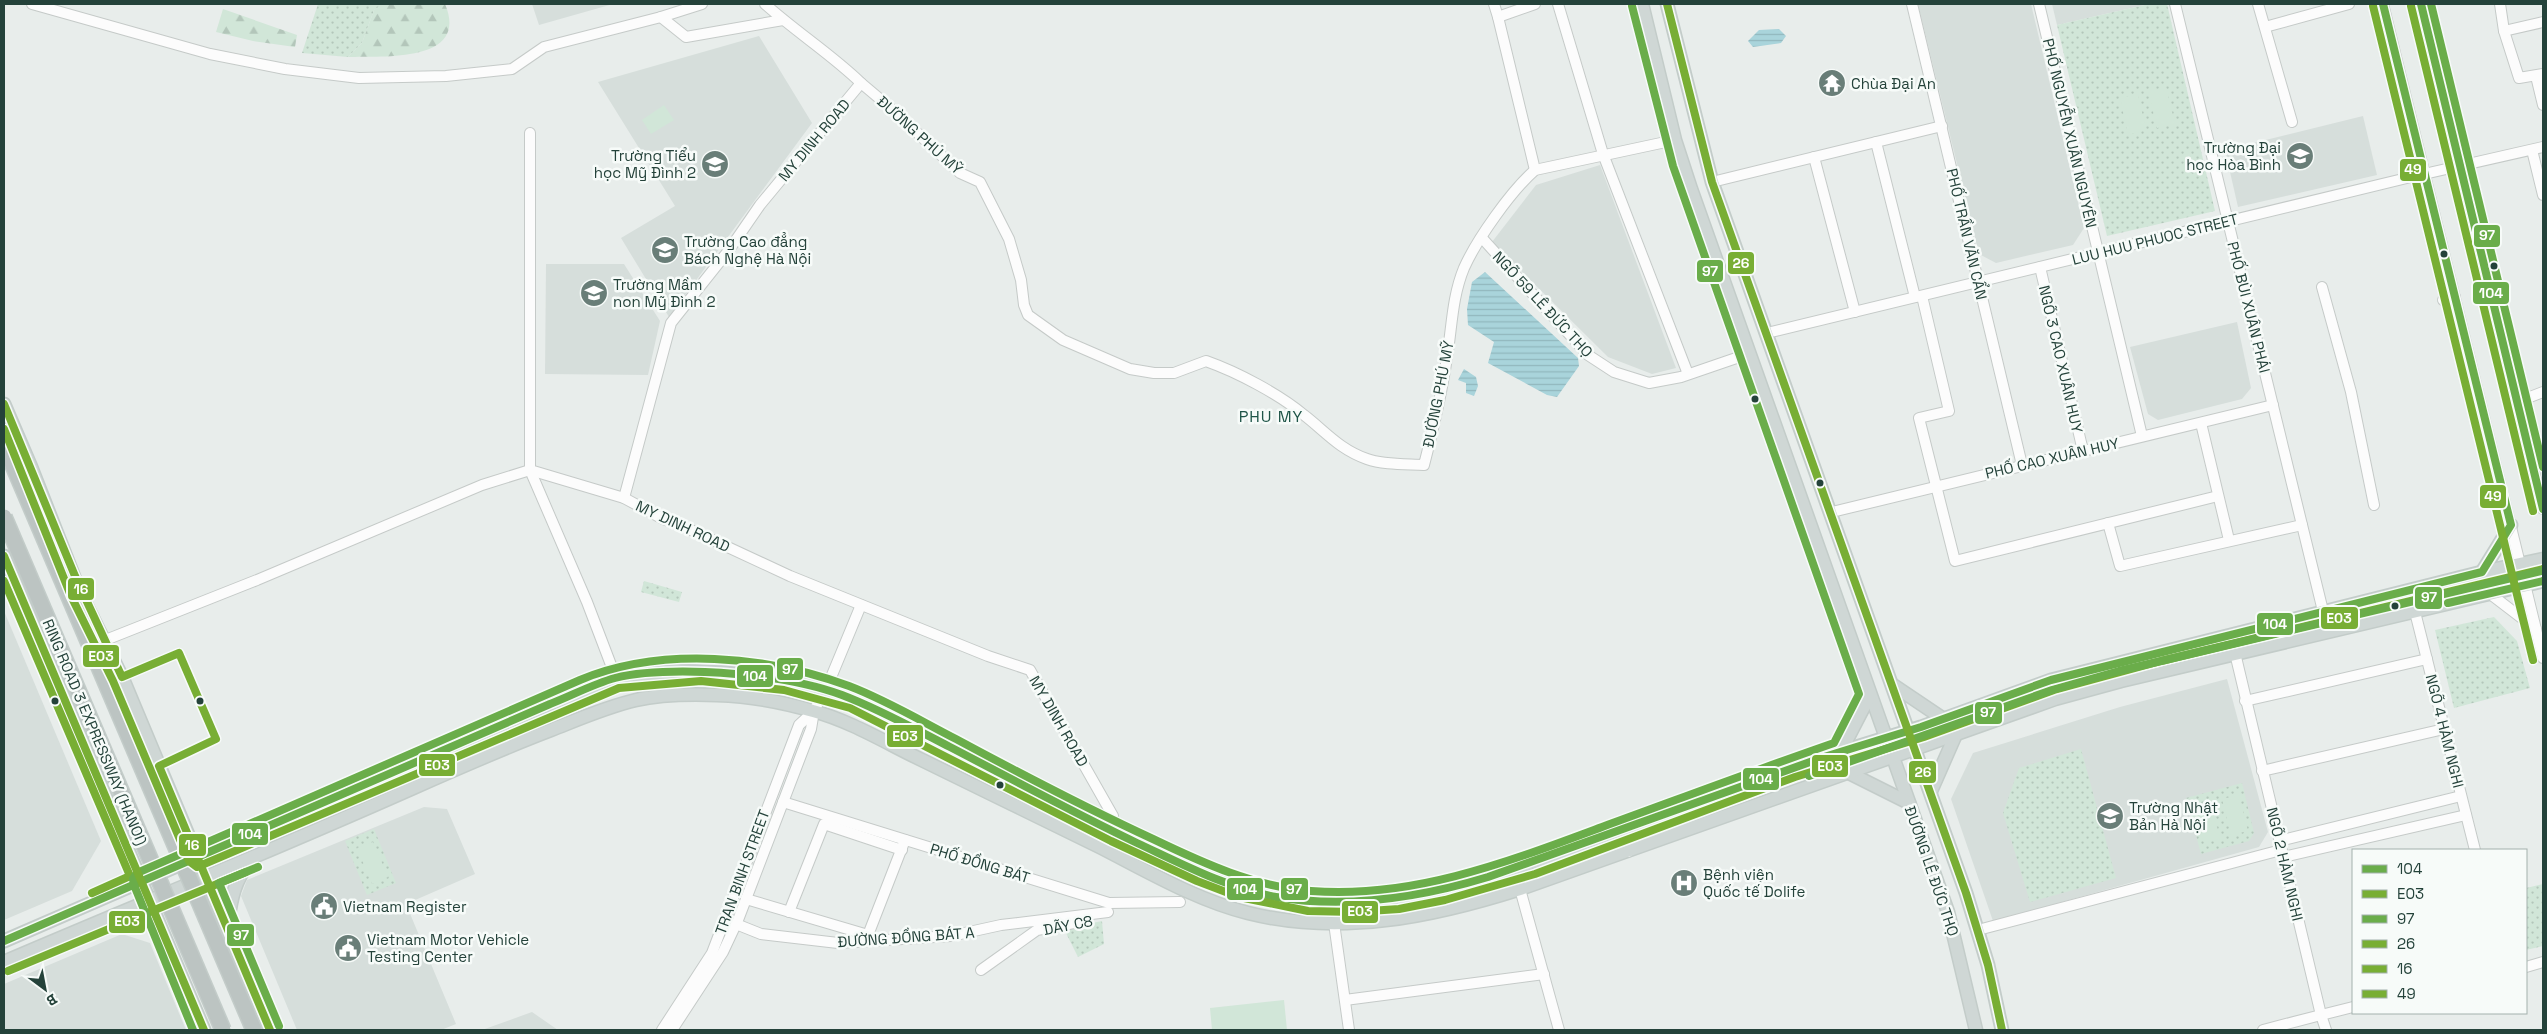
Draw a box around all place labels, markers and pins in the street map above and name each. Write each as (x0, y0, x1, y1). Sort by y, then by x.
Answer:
temple icon: Chùa Đại An (1817, 68, 1847, 98)
place label: Chùa Đại An (1851, 74, 1936, 93)
place label: Trường Đại học Hòa Bình (2186, 138, 2281, 174)
school or university icon: Trường Đại học Hòa Bình (2285, 141, 2315, 171)
place label: Trường Tiểu học Mỹ Đình 2 (594, 146, 696, 182)
school or university icon: Trường Tiểu học Mỹ Đình 2 (700, 149, 730, 179)
place label: Trường Cao đẳng Bách Nghệ Hà Nội (684, 232, 811, 268)
school or university icon: Trường Cao đẳng Bách Nghệ Hà Nội (650, 235, 680, 265)
unlabelled marker (2439, 249, 2449, 259)
unlabelled marker (2489, 261, 2499, 271)
place label: Trường Mầm non Mỹ Đình 2 (613, 275, 715, 311)
school or university icon: Trường Mầm non Mỹ Đình 2 (579, 278, 609, 308)
unlabelled marker (1750, 394, 1760, 404)
unlabelled marker (1815, 478, 1825, 488)
unlabelled marker (2390, 601, 2400, 611)
unlabelled marker (50, 696, 60, 706)
unlabelled marker (195, 696, 205, 706)
unlabelled marker (995, 780, 1005, 790)
place label: Trường Nhật Bản Hà Nội (2129, 798, 2218, 834)
school or university icon: Trường Nhật Bản Hà Nội (2095, 801, 2125, 831)
place label: Bệnh viện Quốc tế Dolife (1703, 865, 1806, 901)
hospital icon: Bệnh viện Quốc tế Dolife (1669, 868, 1699, 898)
public building icon: Vietnam Register (309, 891, 339, 921)
place label: Vietnam Register (343, 897, 467, 916)
place label: Vietnam Motor Vehicle Testing Center (367, 930, 529, 966)
public building icon: Vietnam Motor Vehicle Testing Center (333, 933, 363, 963)

